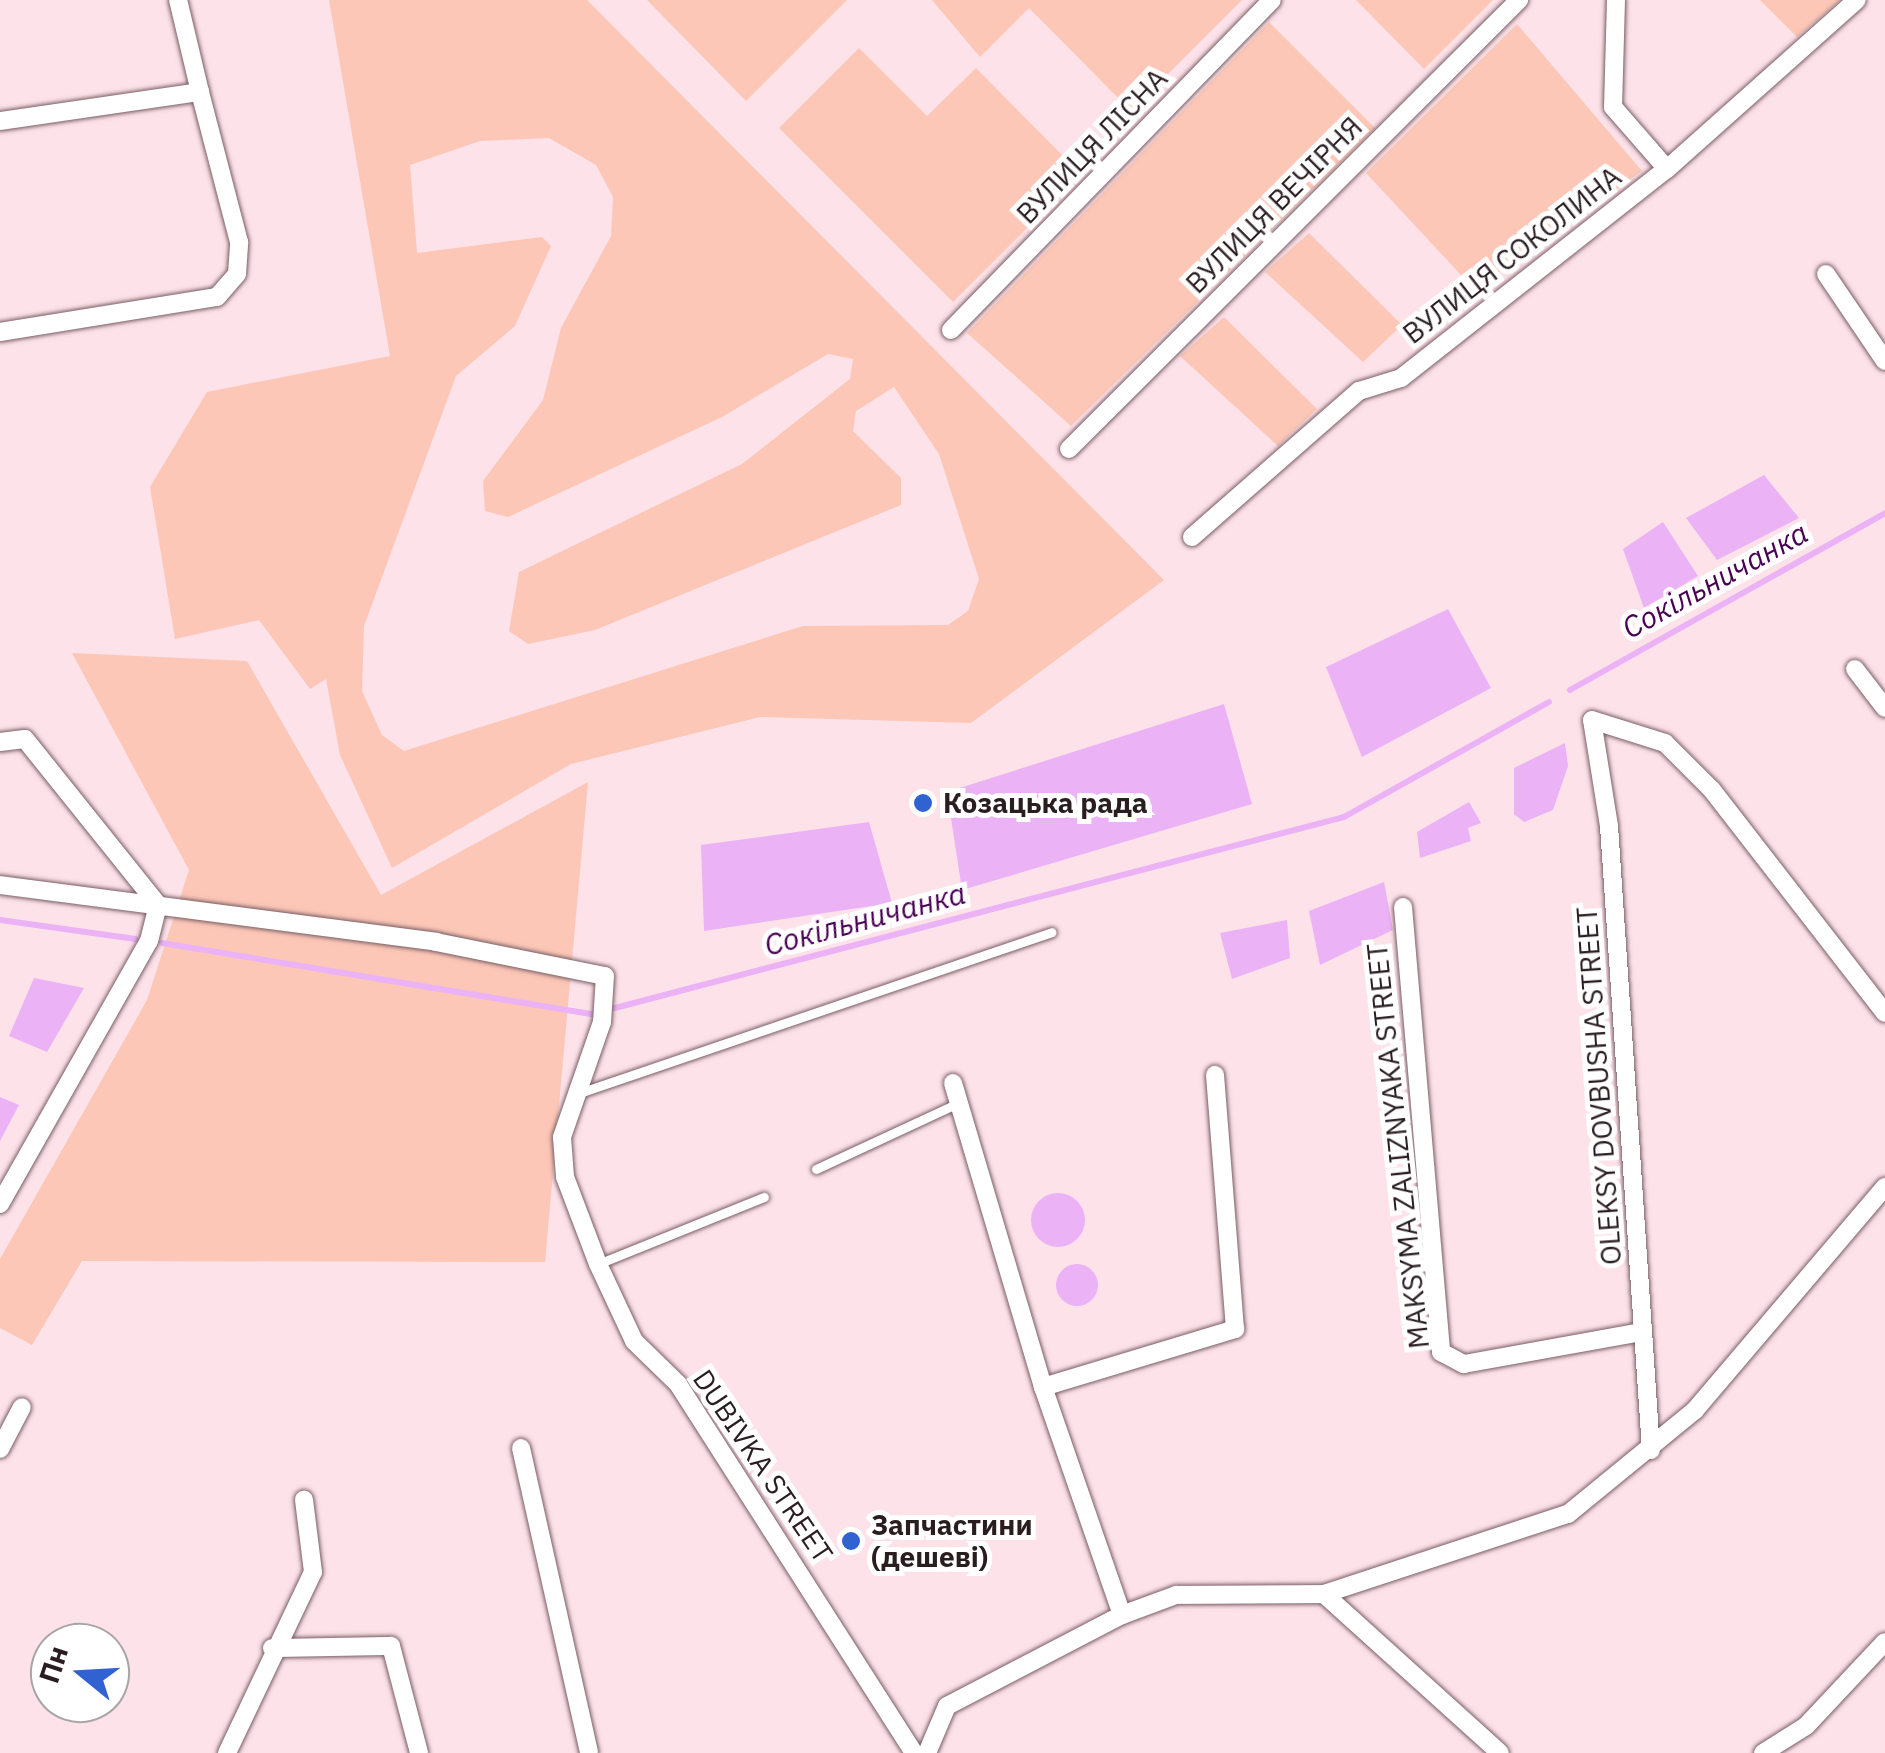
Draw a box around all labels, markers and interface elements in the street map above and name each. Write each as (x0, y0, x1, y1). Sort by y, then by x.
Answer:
street label: ВУЛИЦЯ ЛІСНА (1010, 62, 1174, 230)
street label: ВУЛИЦЯ ВЕЧІРНЯ (1179, 110, 1369, 300)
street label: ВУЛИЦЯ СОКОЛИНА (1396, 159, 1628, 351)
water label: Сокільничанка (1616, 514, 1814, 646)
place label: Козацька рада (943, 786, 1148, 820)
marker: Козацька рада (912, 792, 934, 814)
water label: Сокільничанка (760, 875, 970, 963)
street label: OLEKSY DOVBUSHA STREET (1570, 906, 1628, 1266)
street label: MAKSYMA ZALIZNYAKA STREET (1360, 942, 1436, 1350)
street label: DUBIVKA STREET (686, 1363, 840, 1569)
place label: Запчастини (дешеві) (871, 1508, 1033, 1574)
marker: Запчастини (дешеві) (840, 1530, 862, 1552)
north arrow (30, 1623, 130, 1723)
text: Пн (30, 1641, 76, 1688)

